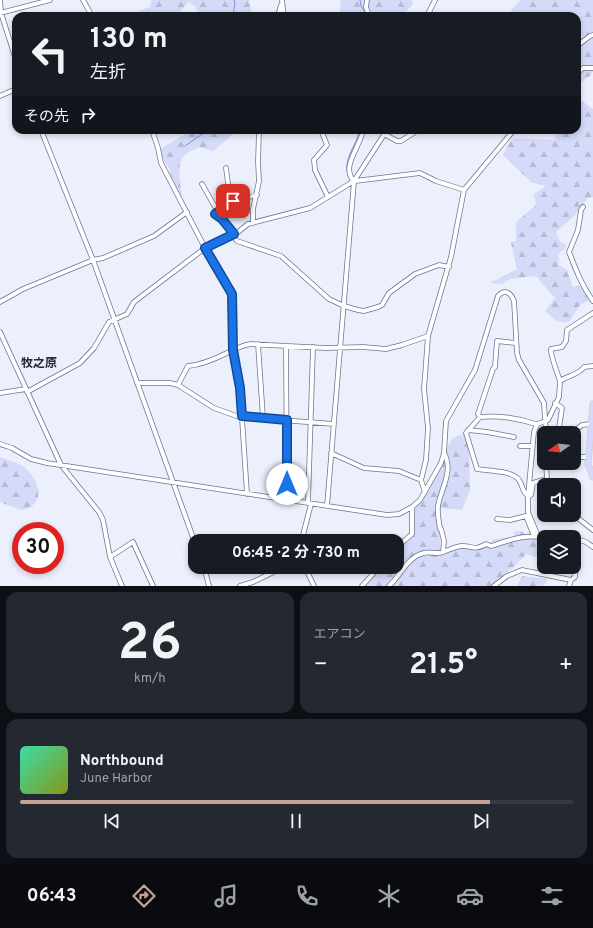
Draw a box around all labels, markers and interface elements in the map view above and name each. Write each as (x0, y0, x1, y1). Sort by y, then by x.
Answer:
text: 130 m (90, 22, 168, 58)
icon: left (24, 28, 76, 80)
text: 左折 (90, 62, 126, 85)
icon: right (77, 104, 99, 126)
text: その先 (24, 108, 69, 127)
pin (216, 184, 250, 218)
icon: arrive (222, 190, 244, 212)
district label: 牧之原 (21, 356, 57, 372)
north arrow (537, 426, 581, 470)
map controls (537, 426, 581, 574)
position arrow (266, 463, 308, 505)
button: sound (537, 478, 581, 522)
speed limit sign: 30 (12, 522, 64, 574)
button: layers (537, 530, 581, 574)
text: 06:45 · 2 分 · 730 m (232, 544, 360, 563)
text: 26 (118, 612, 182, 678)
text: エアコン (314, 627, 366, 643)
text: 21.5° (409, 647, 478, 684)
text: − (314, 652, 328, 679)
text: + (559, 652, 573, 679)
text: km/h (134, 671, 166, 687)
text: Northbound (80, 752, 164, 771)
text: June Harbor (80, 771, 153, 787)
icon: previous (101, 810, 123, 832)
icon: pause (285, 810, 307, 832)
icon: next (470, 810, 492, 832)
icon: directions (130, 882, 158, 910)
icon: music (212, 882, 240, 910)
icon: phone (293, 882, 321, 910)
icon: climate (375, 882, 403, 910)
icon: car (456, 882, 484, 910)
icon: filters (538, 882, 566, 910)
text: 06:43 (27, 885, 76, 908)

